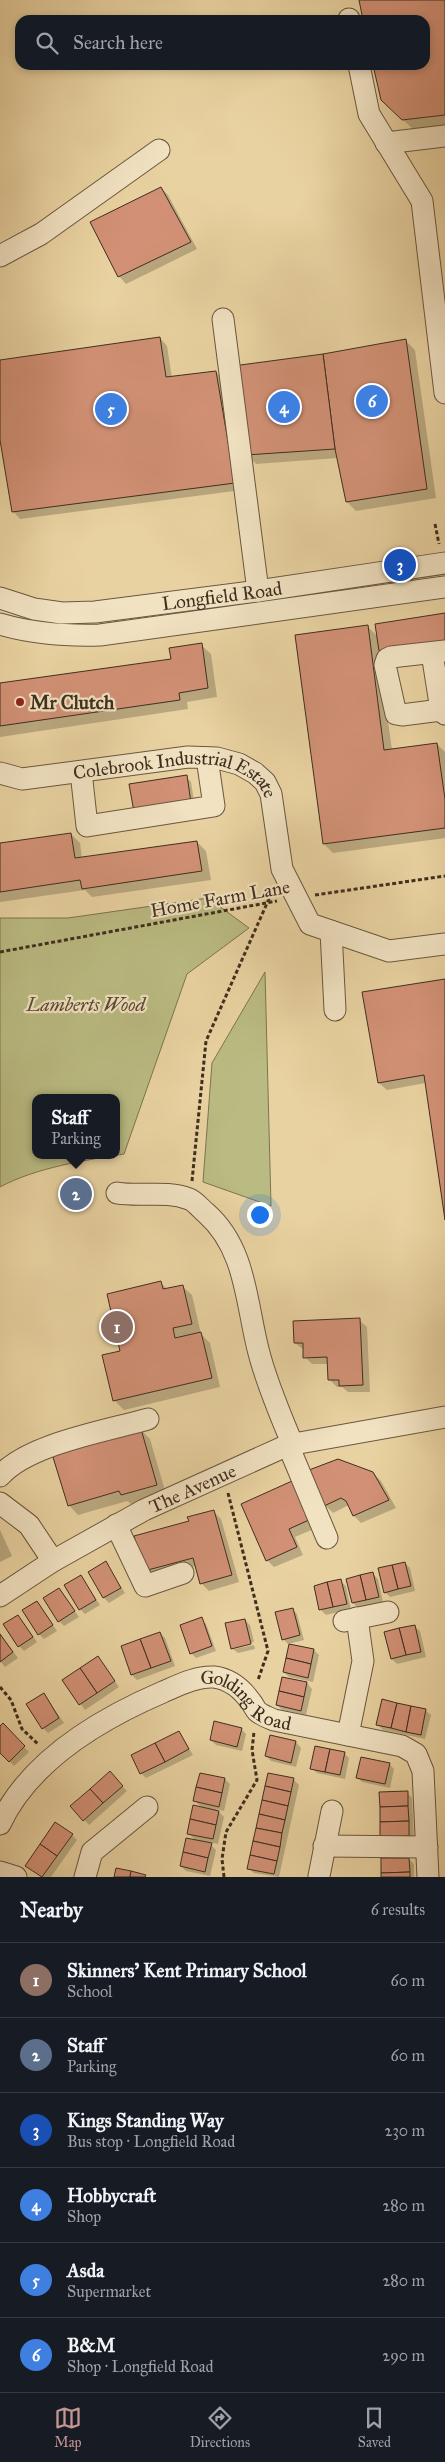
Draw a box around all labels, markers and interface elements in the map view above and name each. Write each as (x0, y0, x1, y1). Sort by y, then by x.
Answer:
search box (15, 15, 430, 70)
icon: search (33, 29, 61, 57)
text: Search here (73, 31, 163, 54)
pin: 6 (356, 382, 388, 420)
pin: 4 (268, 388, 300, 426)
pin: 5 (95, 390, 127, 428)
pin: 3 (384, 546, 416, 584)
street label: Longfield Road (160, 576, 284, 615)
place label: Mr Clutch (30, 691, 115, 714)
marker: Mr Clutch (14, 696, 26, 708)
street label: Colebrook Industrial Estate (72, 746, 282, 802)
street label: Home Farm Lane (149, 875, 292, 922)
park label: Lamberts Wood (26, 993, 146, 1016)
popup (32, 1094, 120, 1159)
text: Staff (51, 1106, 88, 1129)
text: Parking (51, 1129, 101, 1148)
pin: 2 (60, 1175, 92, 1213)
your location (247, 1202, 273, 1228)
pin: 1 (101, 1308, 133, 1346)
street label: The Avenue (146, 1459, 240, 1518)
street label: Golding Road (200, 1666, 294, 1735)
text: Nearby (20, 1897, 83, 1923)
text: 6 results (371, 1900, 425, 1919)
text: Skinners' Kent Primary School (67, 1959, 307, 1982)
text: 1 (33, 1971, 39, 1990)
text: 60 m (391, 1971, 425, 1990)
text: School (67, 1982, 112, 2001)
text: Staff (67, 2034, 104, 2057)
text: 2 (32, 2046, 40, 2065)
text: 60 m (391, 2046, 425, 2065)
text: Parking (67, 2057, 116, 2076)
text: Kings Standing Way (67, 2109, 224, 2132)
text: 3 (33, 2121, 39, 2140)
text: 230 m (385, 2121, 425, 2140)
text: Bus stop · Longfield Road (67, 2132, 235, 2151)
text: Hobbycraft (67, 2184, 156, 2207)
text: 4 (32, 2196, 40, 2215)
text: 280 m (382, 2196, 425, 2215)
text: Shop (67, 2207, 101, 2226)
text: Asda (67, 2259, 104, 2282)
text: 5 (32, 2271, 40, 2290)
text: 280 m (382, 2271, 425, 2290)
text: Supermarket (67, 2282, 151, 2301)
text: B&M (67, 2334, 115, 2357)
text: 6 (32, 2346, 40, 2365)
text: 290 m (382, 2346, 425, 2365)
text: Shop · Longfield Road (67, 2357, 214, 2376)
tab: Map (54, 2404, 82, 2451)
tab: Directions (190, 2404, 250, 2451)
tab: Saved (358, 2404, 391, 2451)

